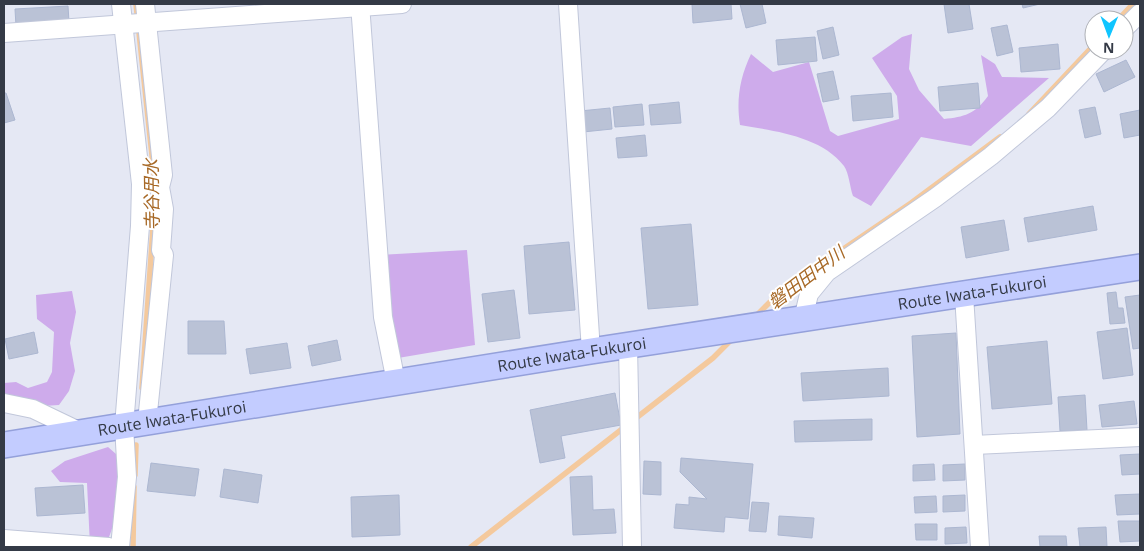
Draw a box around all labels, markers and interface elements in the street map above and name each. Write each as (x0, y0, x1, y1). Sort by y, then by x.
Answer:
north arrow (1084, 10, 1134, 60)
text: N (1103, 39, 1115, 58)
water label: 寺谷用水 (138, 157, 164, 231)
water label: 磐田田中川 (763, 239, 851, 314)
street label: Route Iwata-Fukuroi (896, 270, 1048, 315)
street label: Route Iwata-Fukuroi (496, 332, 648, 377)
street label: Route Iwata-Fukuroi (96, 395, 248, 441)

